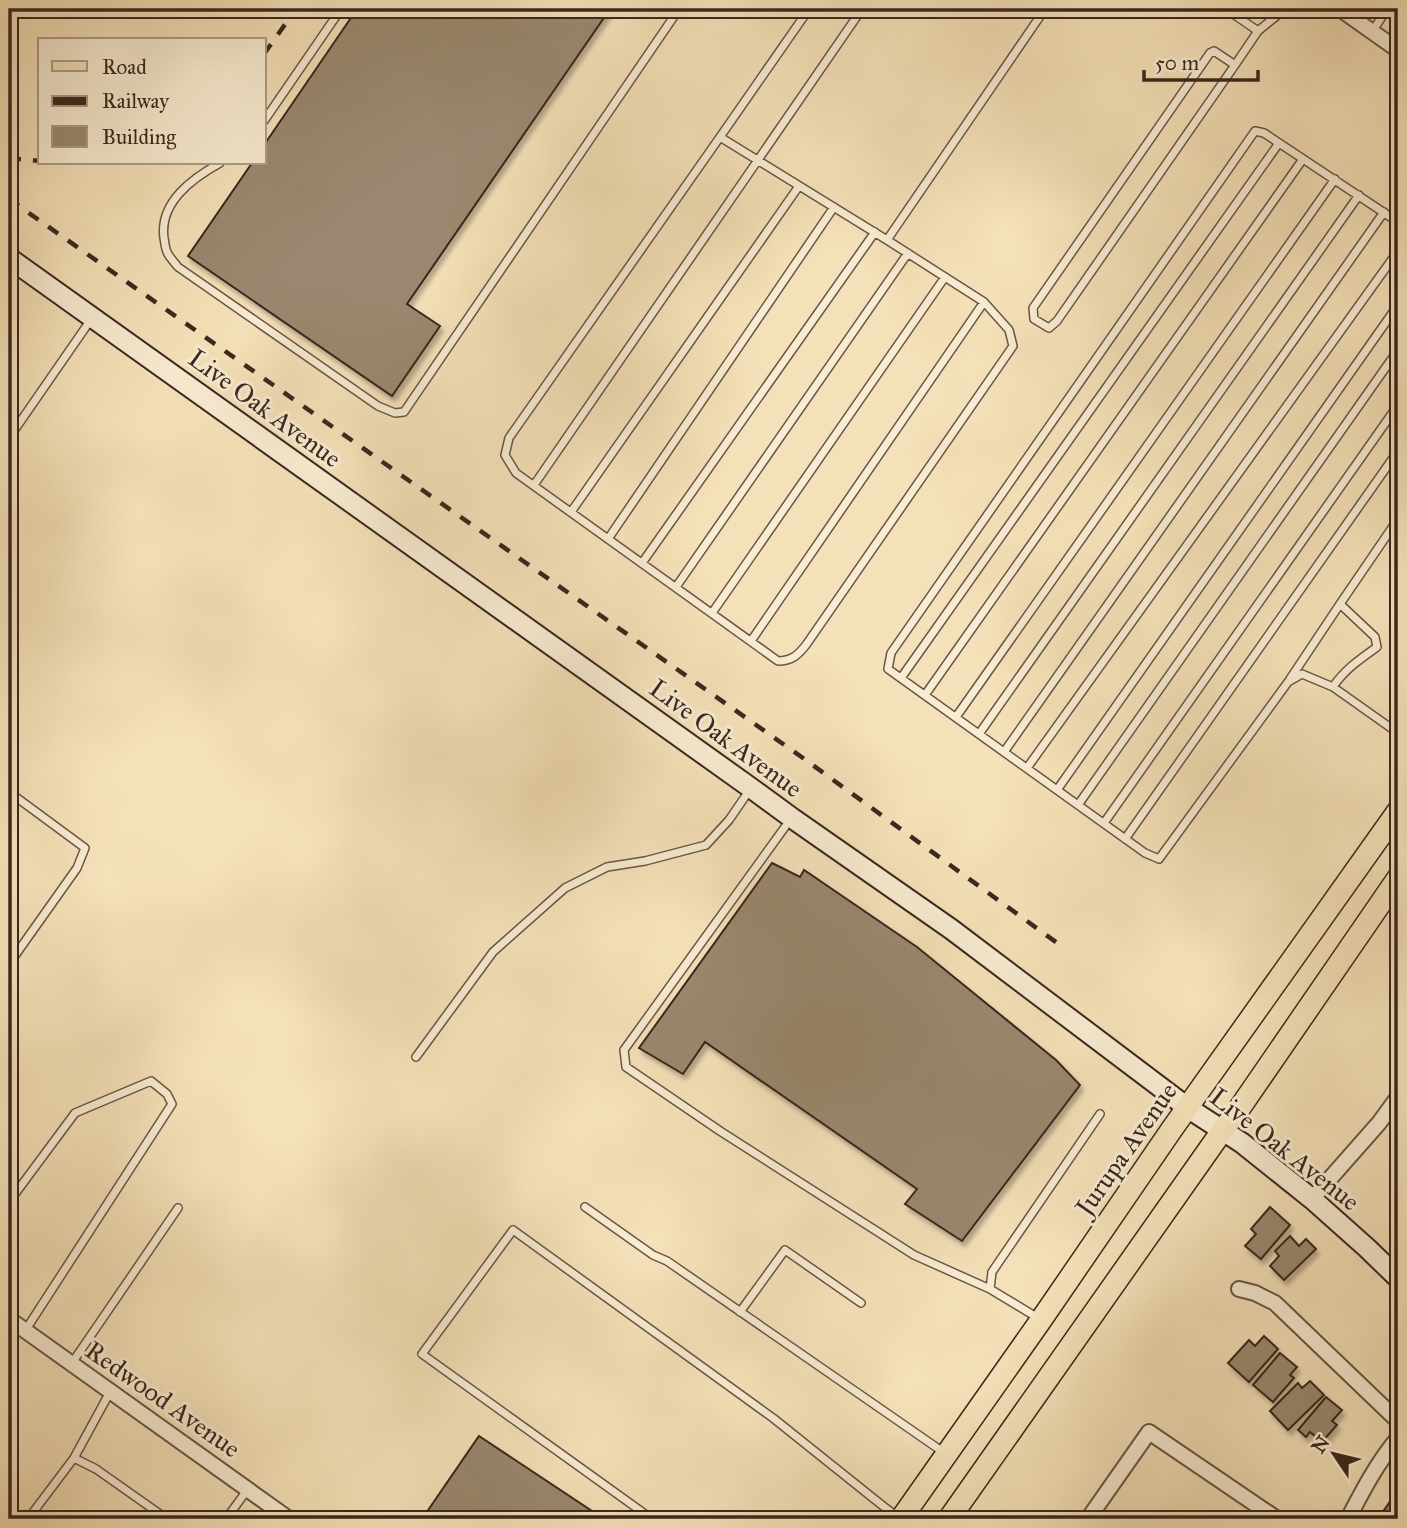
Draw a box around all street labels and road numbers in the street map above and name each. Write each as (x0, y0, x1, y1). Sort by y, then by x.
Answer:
street label: Live Oak Avenue (182, 342, 348, 474)
street label: Live Oak Avenue (643, 672, 809, 804)
street label: Jurupa Avenue (1067, 1076, 1184, 1224)
street label: Live Oak Avenue (1204, 1081, 1366, 1217)
street label: Redwood Avenue (79, 1334, 247, 1464)

